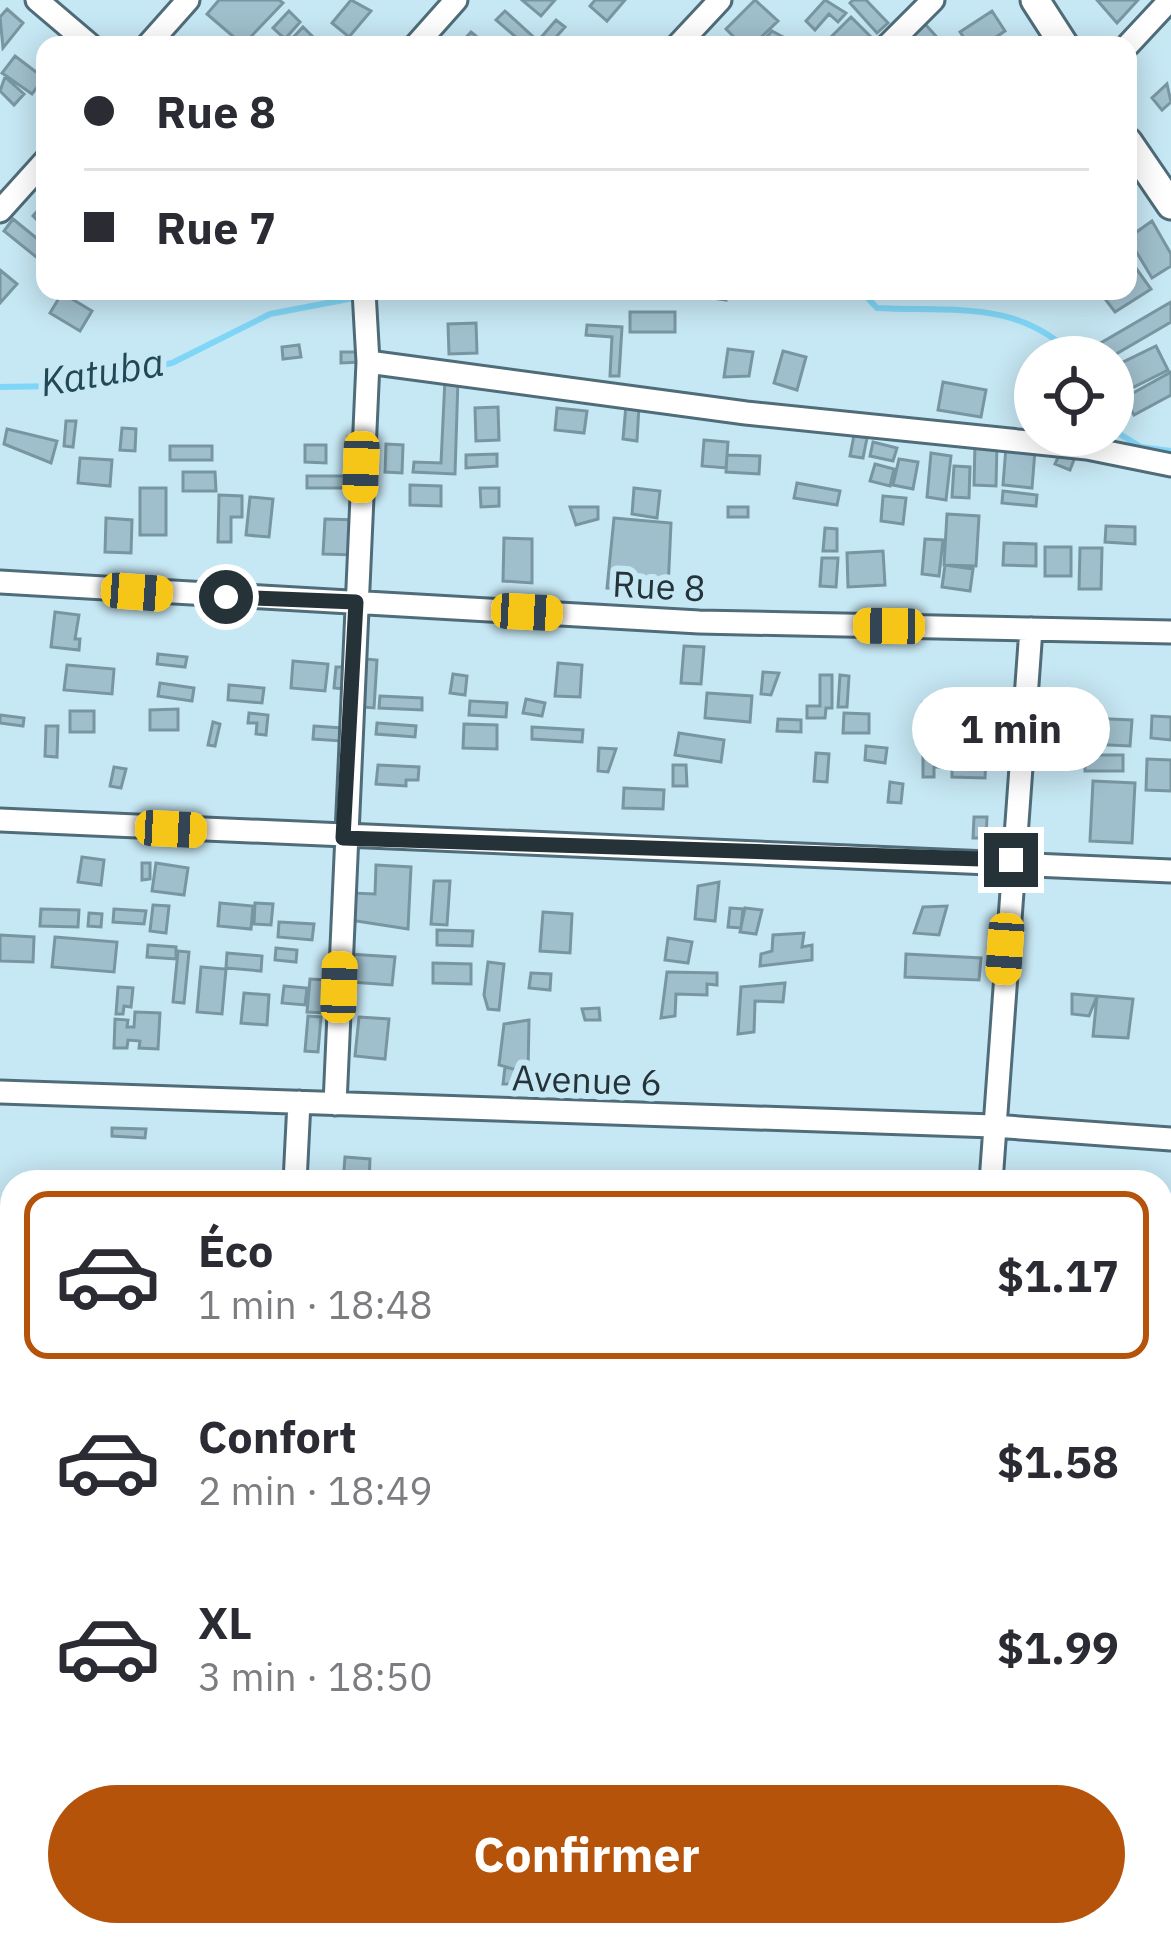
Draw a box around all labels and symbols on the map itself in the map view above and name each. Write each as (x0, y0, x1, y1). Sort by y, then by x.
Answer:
water label: Katuba (36, 336, 168, 407)
car (342, 430, 380, 504)
street label: Rue 8 (611, 560, 707, 611)
route start (199, 570, 253, 624)
car (100, 572, 174, 612)
car (490, 592, 564, 632)
car (853, 607, 925, 645)
callout: 1 min (912, 686, 1110, 770)
car (134, 809, 208, 849)
route end (984, 833, 1038, 887)
car (985, 912, 1025, 986)
car (320, 950, 358, 1024)
street label: Avenue 6 (511, 1053, 663, 1106)

